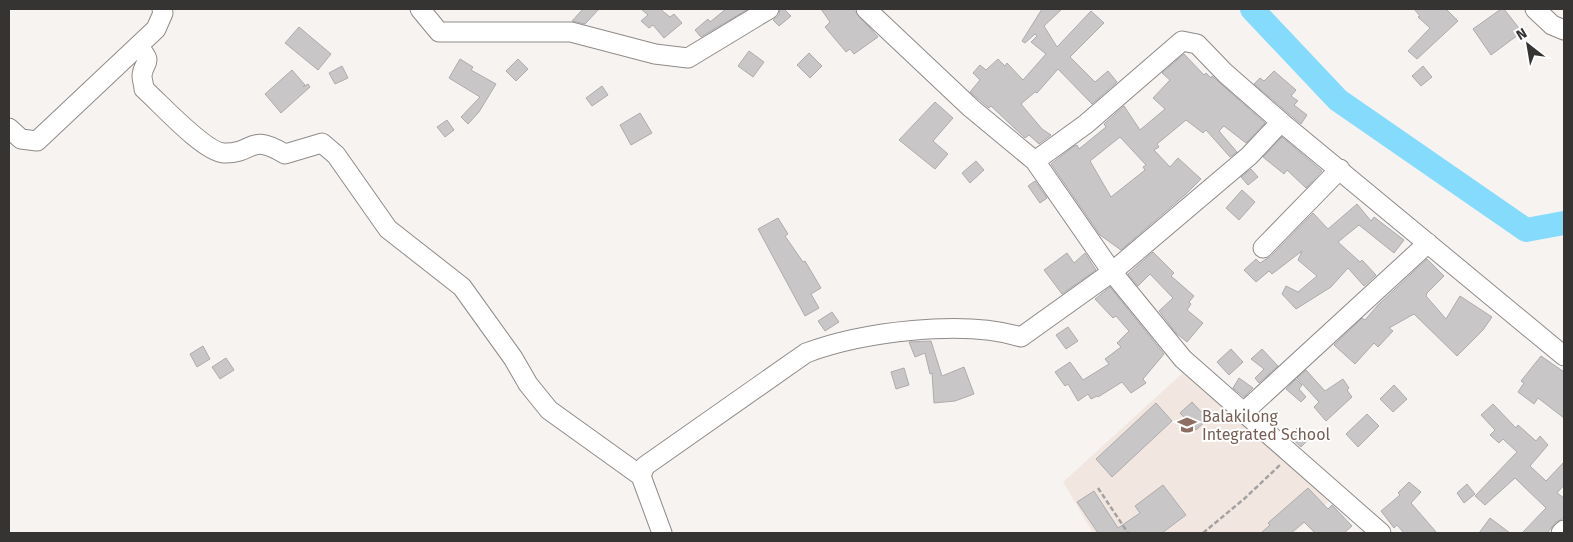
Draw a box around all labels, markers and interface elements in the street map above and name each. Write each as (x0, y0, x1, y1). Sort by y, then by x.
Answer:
north arrow (1503, 20, 1553, 70)
text: N (1513, 25, 1530, 44)
place label: Balakilong Integrated School (1202, 407, 1330, 444)
school or university icon: Balakilong Integrated School (1176, 414, 1198, 436)

